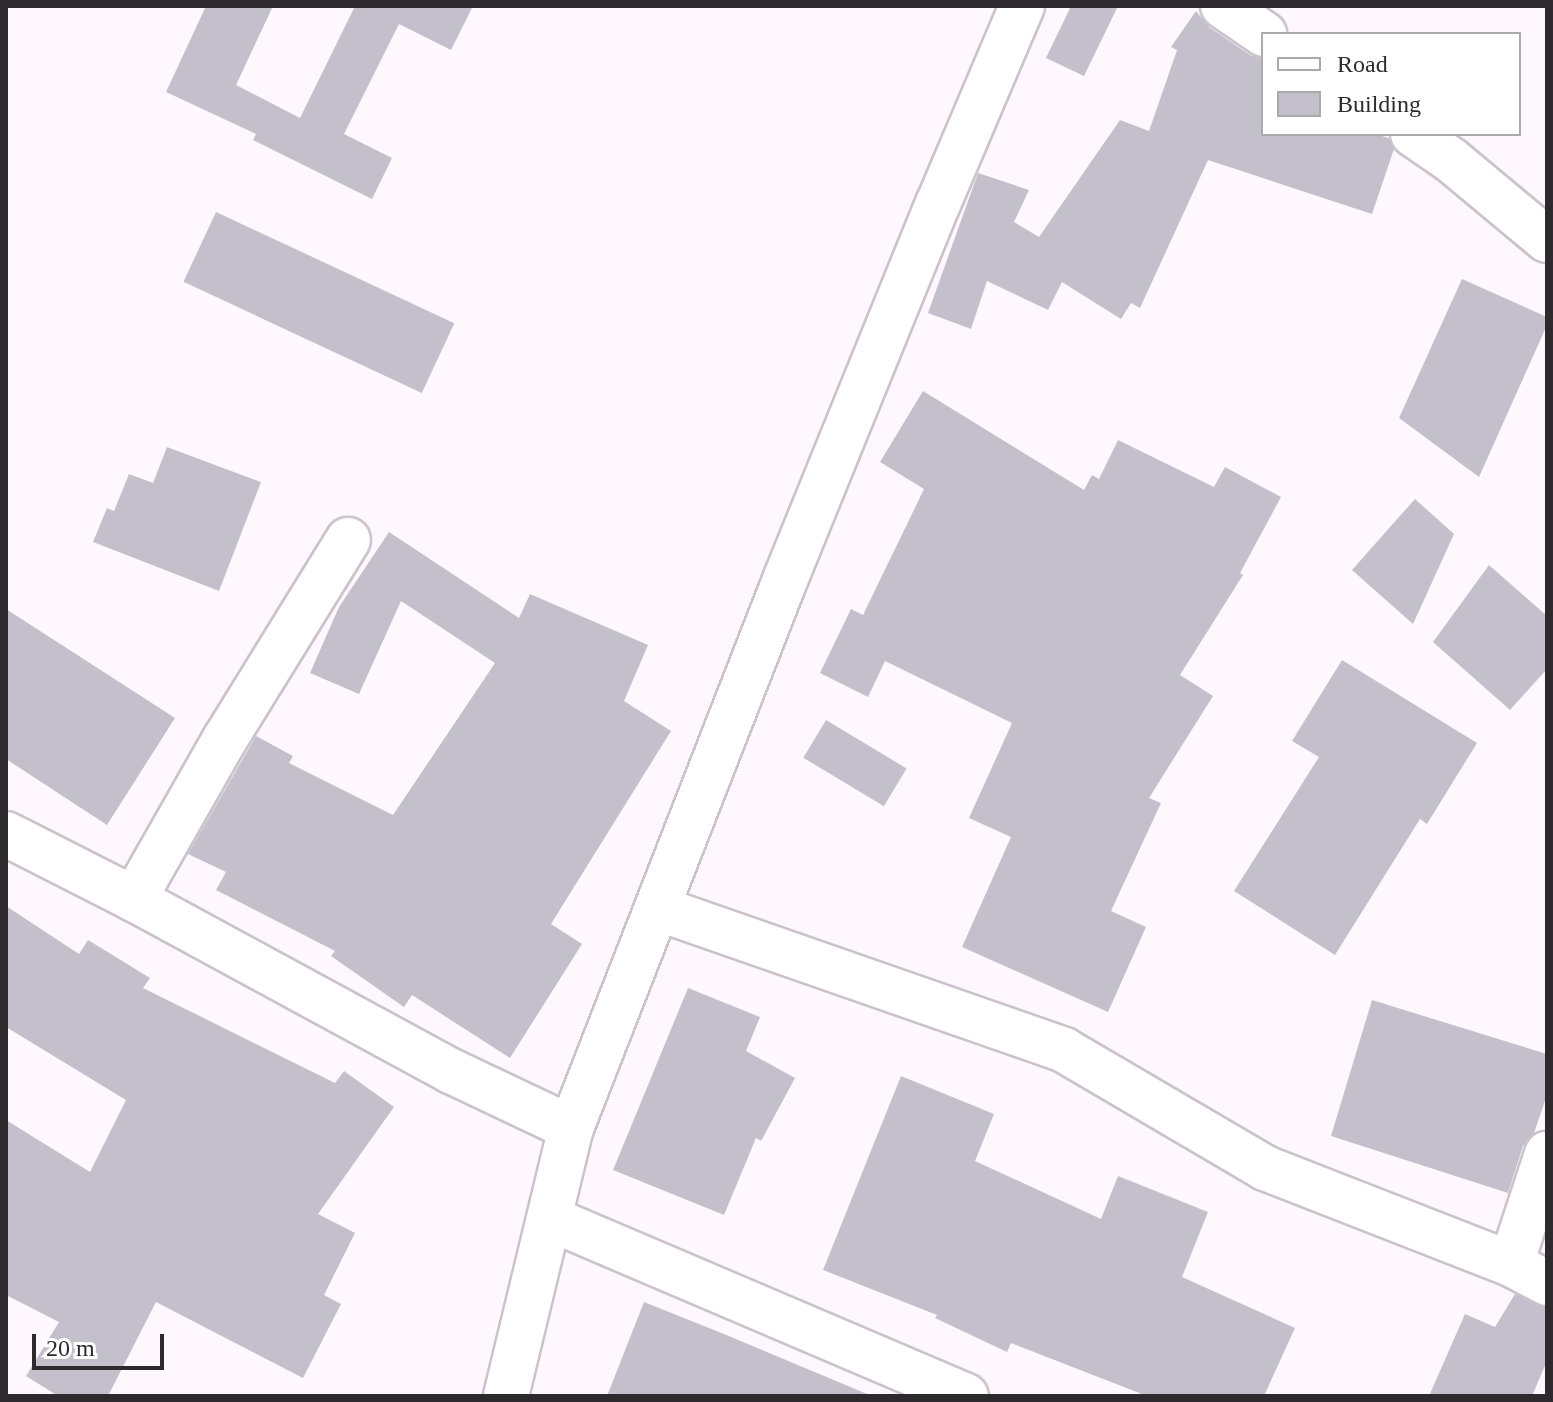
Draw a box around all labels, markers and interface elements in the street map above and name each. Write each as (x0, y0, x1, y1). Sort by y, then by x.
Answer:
legend (1261, 32, 1521, 136)
text: Road (1337, 51, 1388, 77)
text: Building (1337, 91, 1421, 117)
scale bar (36, 1318, 168, 1368)
text: 20 m (46, 1335, 95, 1361)

